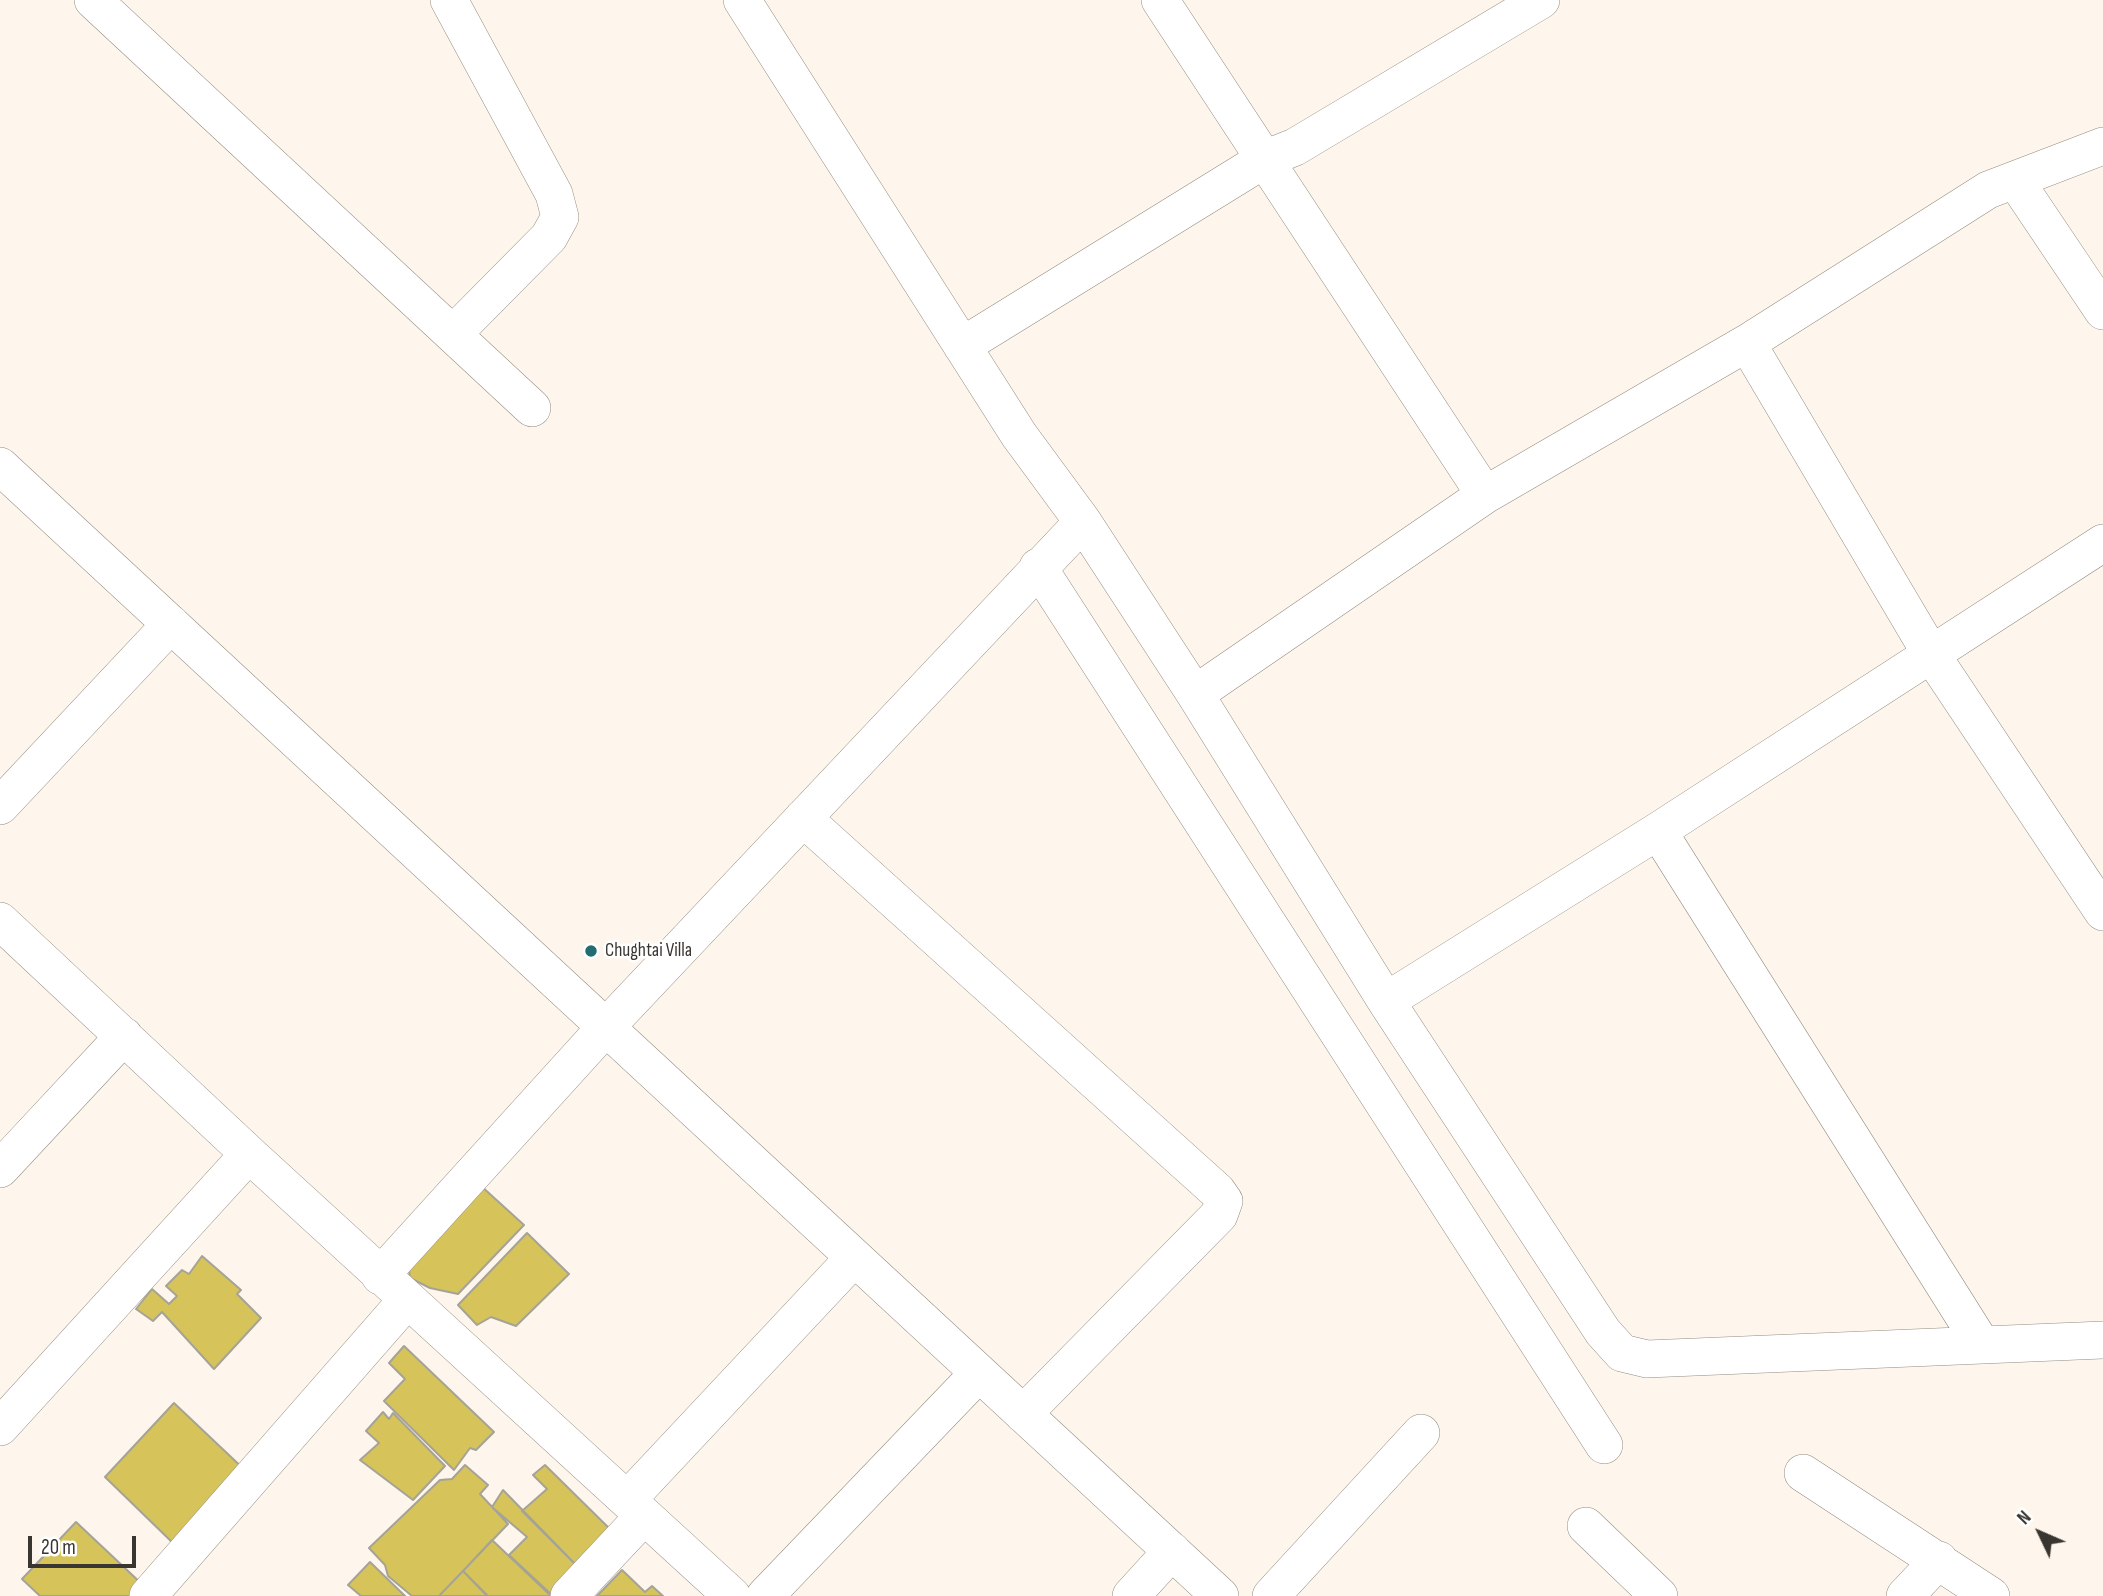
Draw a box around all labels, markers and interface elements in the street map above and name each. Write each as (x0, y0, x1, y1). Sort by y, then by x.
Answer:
place label: Chughtai Villa (605, 940, 692, 962)
marker: Chughtai Villa (583, 943, 599, 959)
north arrow (2005, 1498, 2075, 1568)
text: N (2013, 1506, 2036, 1530)
scale bar (32, 1522, 140, 1566)
text: 20 m (41, 1535, 76, 1560)

